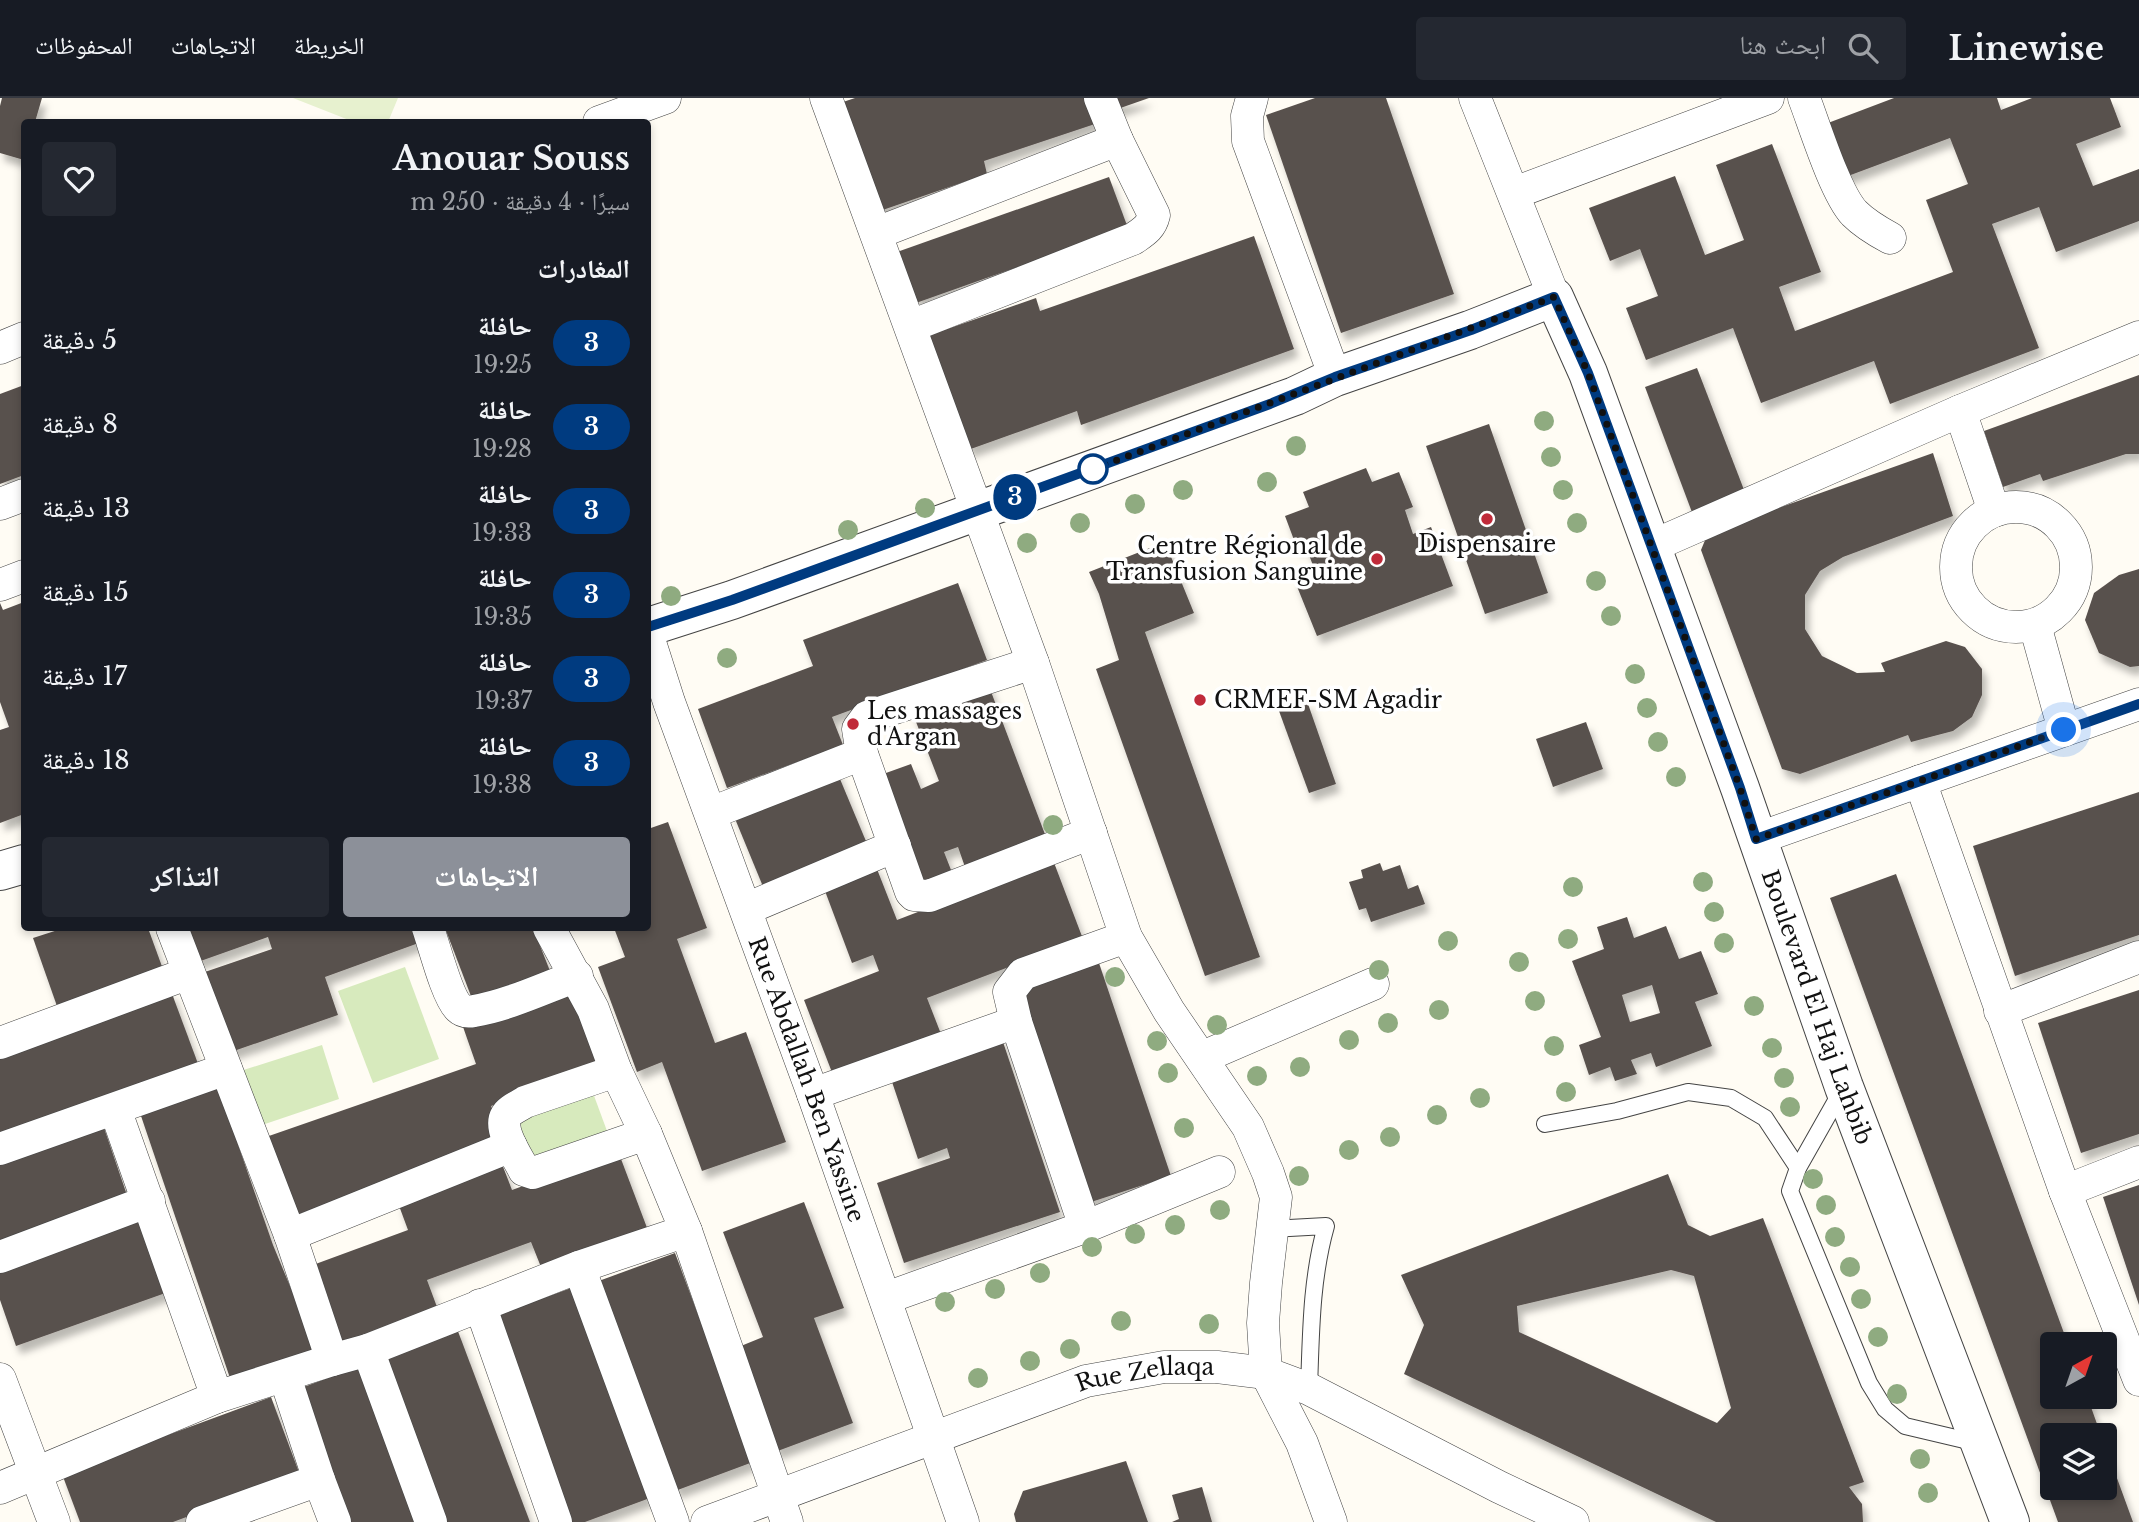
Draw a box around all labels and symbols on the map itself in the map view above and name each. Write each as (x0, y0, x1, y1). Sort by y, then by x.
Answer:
unlabelled marker (1078, 454, 1108, 484)
line badge: 3 (992, 474, 1038, 520)
marker: Dispensaire (1479, 511, 1495, 527)
place label: Dispensaire (1418, 530, 1556, 558)
place label: Centre Régional de Transfusion Sanguine (1106, 532, 1363, 586)
marker: Centre Régional de Transfusion Sanguine (1369, 551, 1385, 567)
place label: CRMEF-SM Agadir (1214, 686, 1442, 714)
marker: CRMEF-SM Agadir (1192, 692, 1208, 708)
place label: Les massages d'Argan (867, 697, 1022, 751)
your location (2046, 712, 2081, 747)
marker: Les massages d'Argan (845, 716, 861, 732)
street label: Boulevard El Haj Lahbib (1755, 866, 1879, 1149)
street label: Rue Abdallah Ben Yassine (742, 933, 871, 1226)
north arrow (2040, 1332, 2118, 1409)
street label: Rue Zellaqa (1072, 1353, 1215, 1398)

